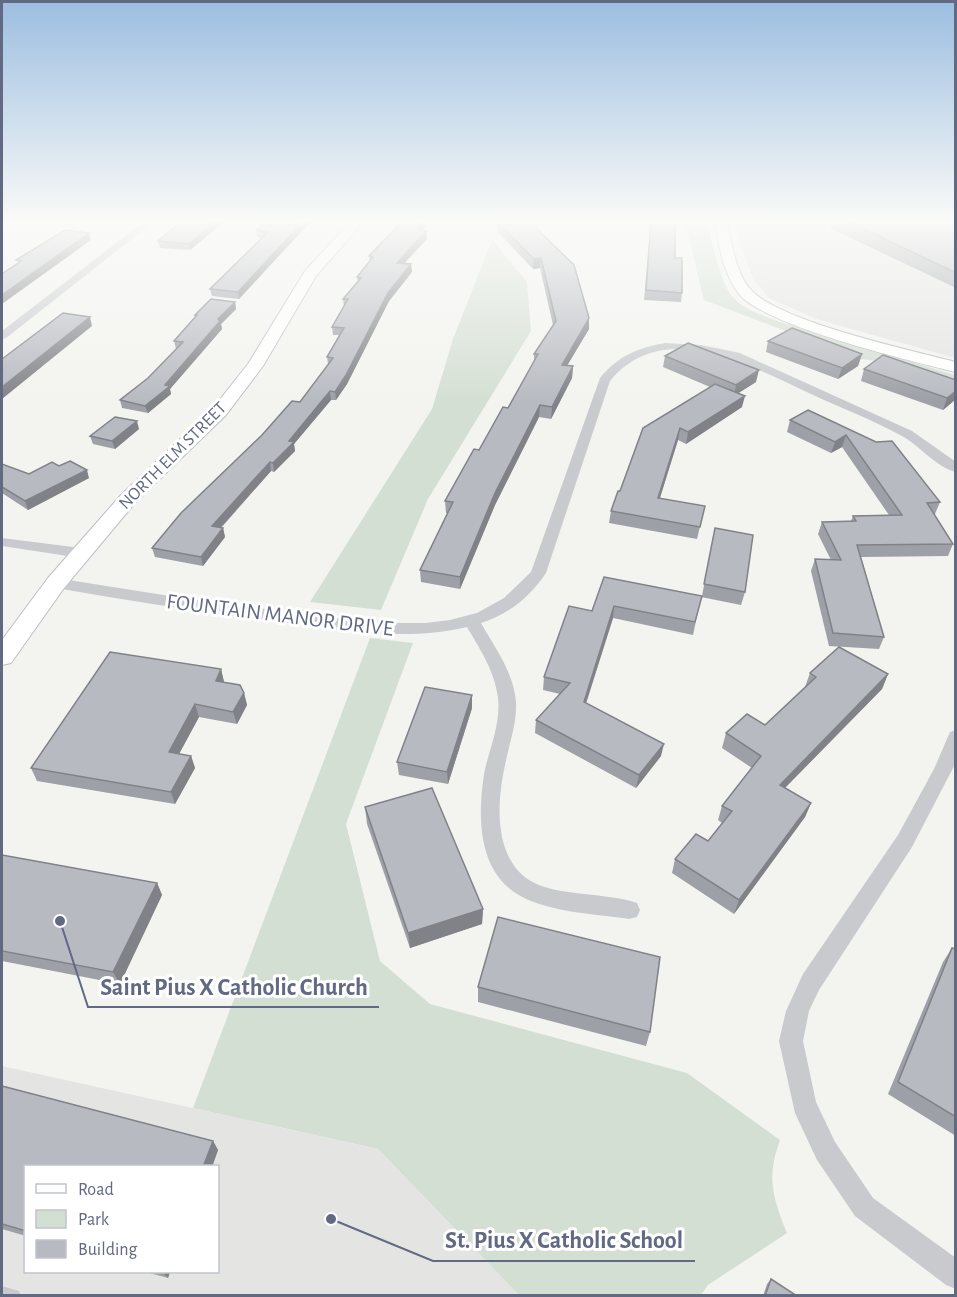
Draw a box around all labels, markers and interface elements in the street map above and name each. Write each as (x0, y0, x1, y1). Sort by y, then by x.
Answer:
street label: NORTH ELM STREET (116, 399, 230, 513)
street label: FOUNTAIN MANOR DRIVE (165, 590, 395, 640)
callout: Saint Pius X Catholic Church (88, 965, 379, 1007)
text: Saint Pius X Catholic Church (100, 976, 368, 1000)
legend (24, 1165, 219, 1273)
text: Road (78, 1181, 114, 1199)
text: Park (78, 1211, 110, 1229)
callout: St. Pius X Catholic School (433, 1219, 695, 1261)
text: St. Pius X Catholic School (445, 1229, 683, 1253)
text: Building (78, 1241, 138, 1259)

